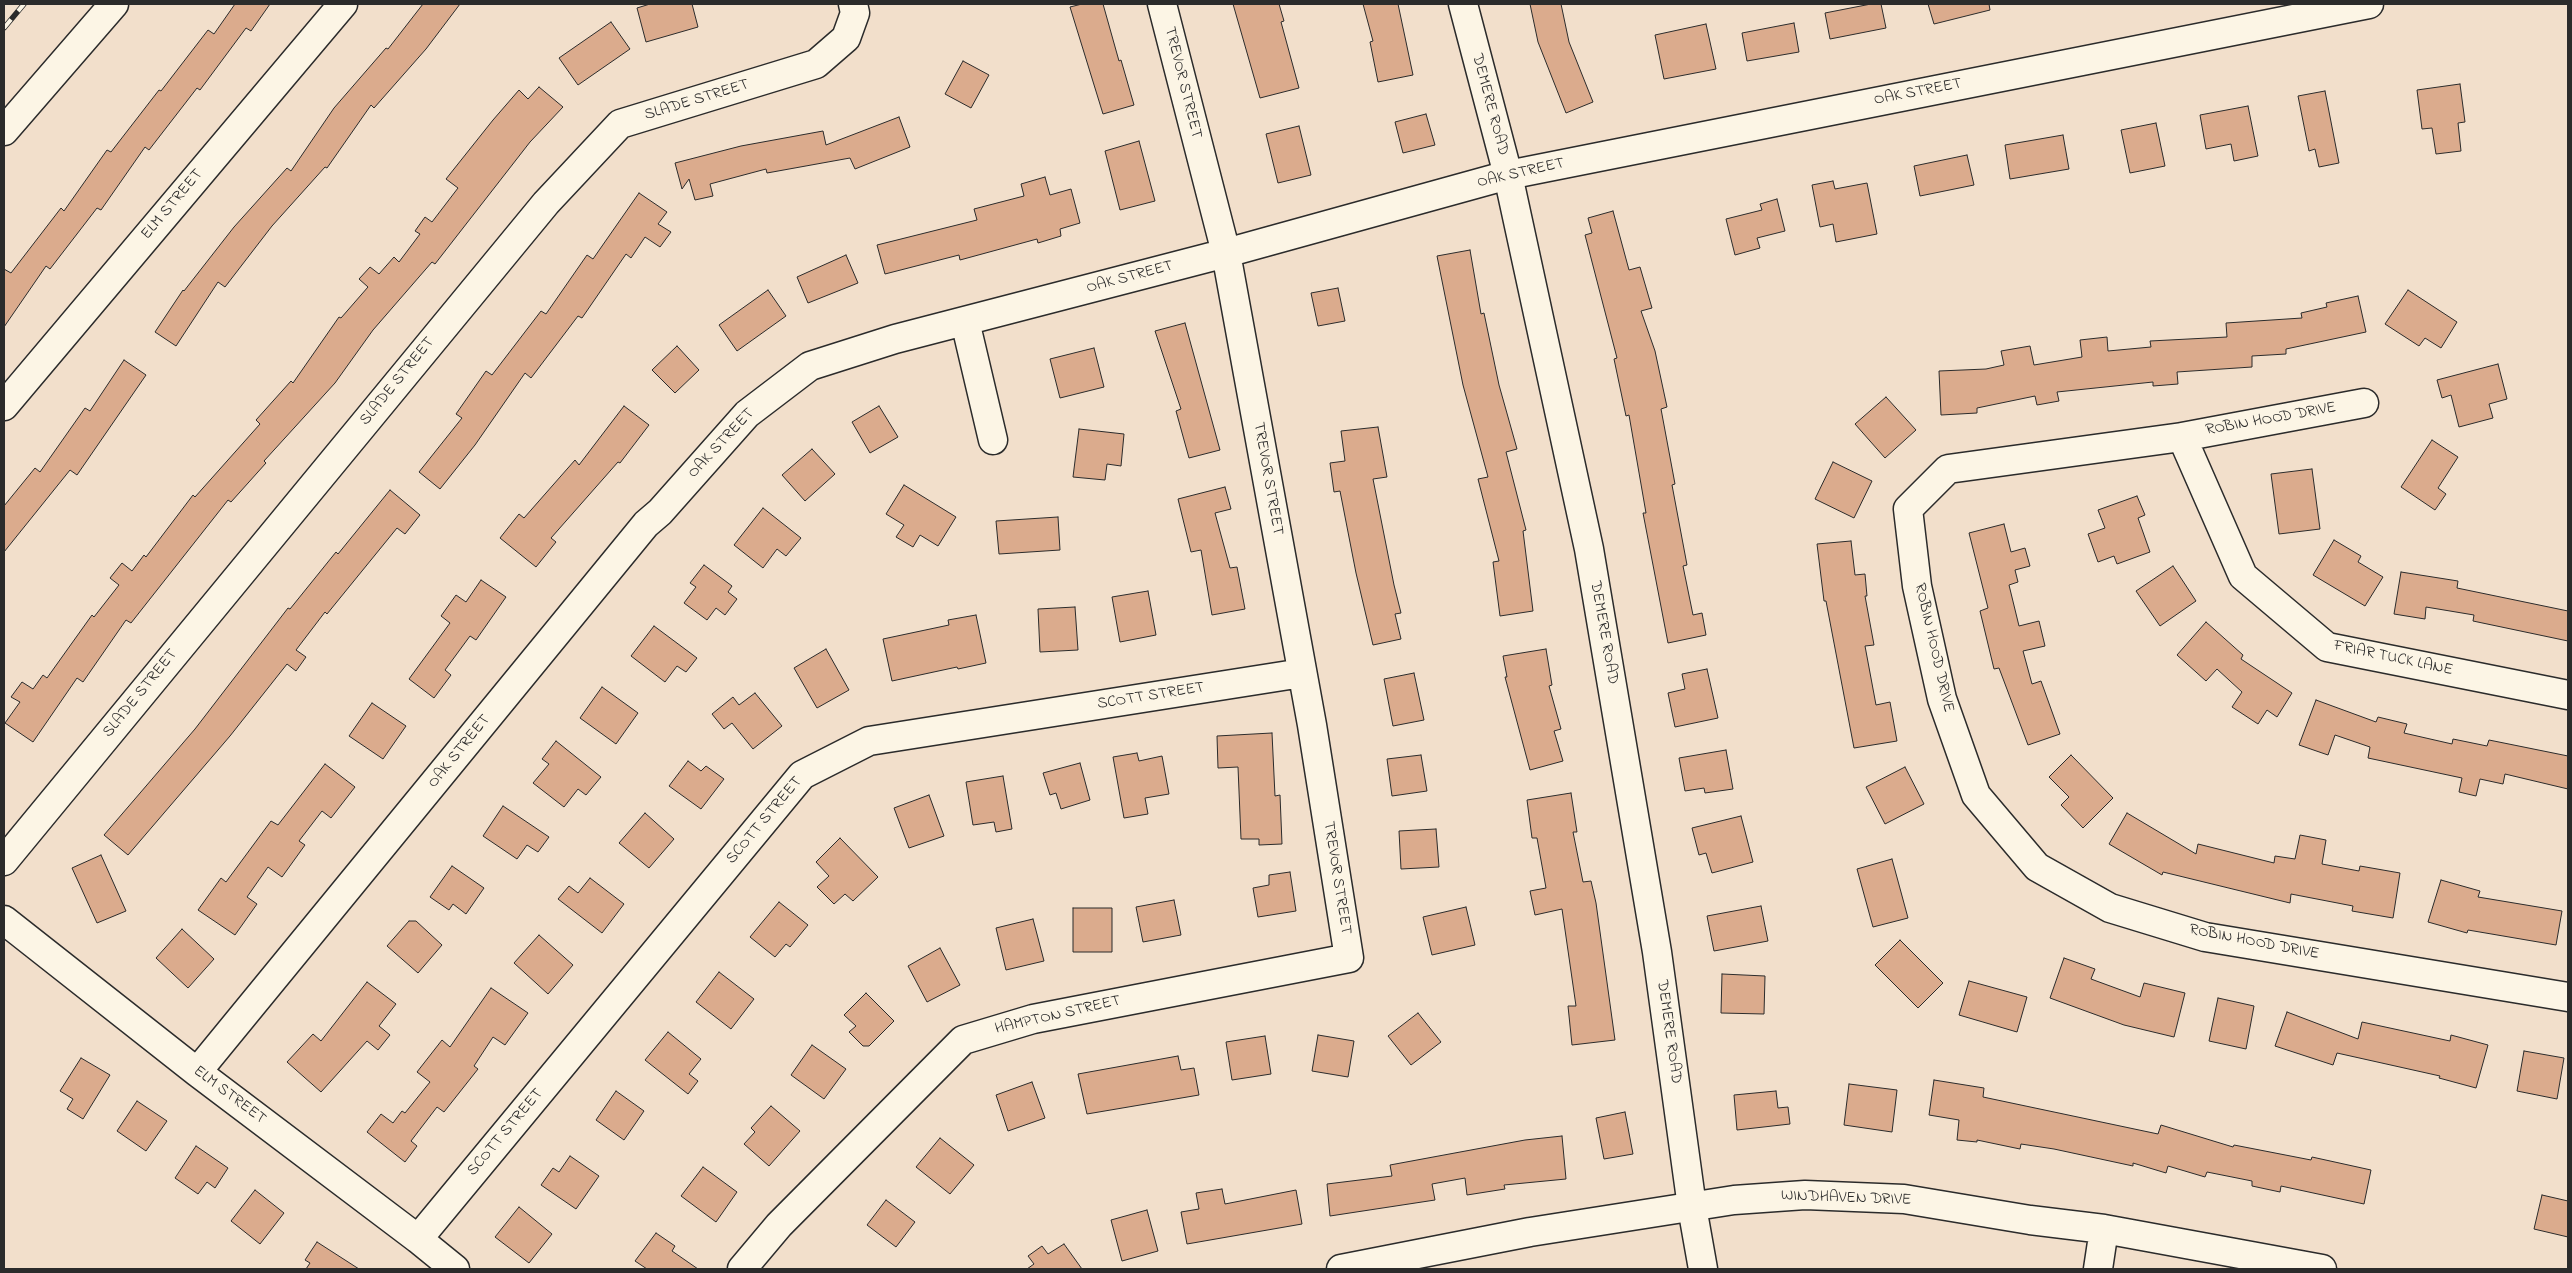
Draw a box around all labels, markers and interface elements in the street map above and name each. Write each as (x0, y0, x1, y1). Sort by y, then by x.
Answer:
street label: TREVOR STREET (1159, 25, 1205, 141)
street label: DEMERE ROAD (1466, 52, 1512, 158)
street label: OAK STREET (1872, 75, 1964, 111)
street label: SLADE STREET (642, 76, 752, 126)
street label: OAK STREET (1475, 155, 1567, 193)
street label: ELM STREET (138, 166, 208, 244)
street label: OAK STREET (1085, 257, 1175, 299)
street label: SLADE STREET (356, 334, 440, 430)
street label: ROBIN HOOD DRIVE (2204, 399, 2338, 441)
street label: OAK STREET (685, 405, 759, 483)
street label: TREVOR STREET (1248, 421, 1286, 537)
street label: DEMERE ROAD (1584, 580, 1622, 686)
street label: ROBIN HOOD DRIVE (1909, 581, 1957, 715)
street label: FRIAR TUCK LANE (2331, 637, 2455, 681)
street label: SLADE STREET (99, 646, 183, 742)
street label: SCOTT STREET (1096, 679, 1206, 715)
street label: OAK STREET (425, 711, 495, 793)
street label: SCOTT STREET (723, 773, 807, 869)
street label: TREVOR STREET (1318, 820, 1354, 936)
street label: ROBIN HOOD DRIVE (2187, 921, 2321, 965)
street label: DEMERE ROAD (1651, 979, 1685, 1085)
street label: HAMPTON STREET (993, 992, 1123, 1040)
street label: ELM STREET (189, 1062, 269, 1130)
street label: SCOTT STREET (464, 1085, 548, 1181)
street label: WINDHAVEN DRIVE (1780, 1187, 1912, 1211)

